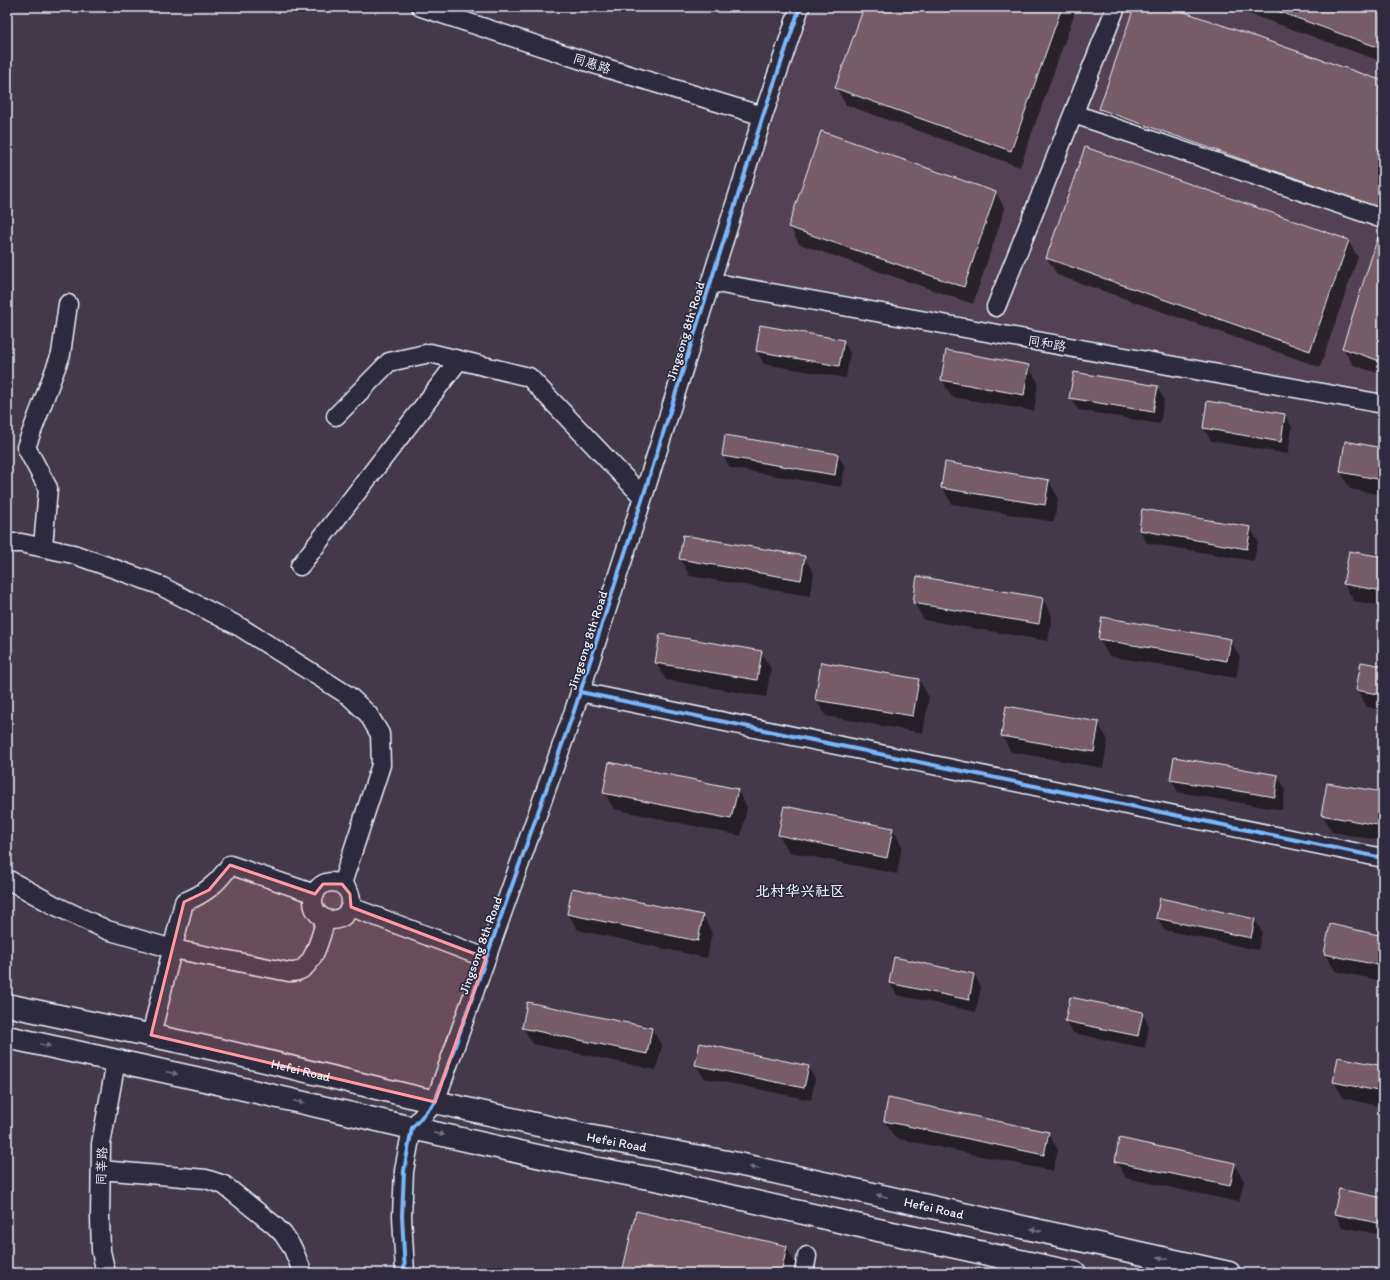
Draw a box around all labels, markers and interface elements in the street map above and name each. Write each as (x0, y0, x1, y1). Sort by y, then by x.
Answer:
street label: 同惠路 (571, 50, 613, 77)
street label: Jingsong 8th Road (663, 280, 708, 382)
street label: 同和路 (1026, 333, 1067, 354)
street label: Jingsong 8th Road (564, 589, 610, 691)
district label: 北村华兴社区 (755, 882, 845, 900)
street label: Jingsong 8th Road (456, 894, 505, 996)
one-way arrow (39, 1043, 51, 1049)
street label: Hefei Road (269, 1056, 332, 1085)
one-way arrow (166, 1070, 178, 1076)
one-way arrow (293, 1099, 305, 1105)
street label: Hefei Road (585, 1129, 648, 1155)
one-way arrow (433, 1132, 445, 1138)
street label: 同莘路 (93, 1146, 110, 1186)
one-way arrow (749, 1164, 761, 1170)
one-way arrow (876, 1192, 888, 1198)
street label: Hefei Road (903, 1194, 965, 1222)
one-way arrow (1030, 1227, 1043, 1233)
one-way arrow (1157, 1255, 1170, 1261)

